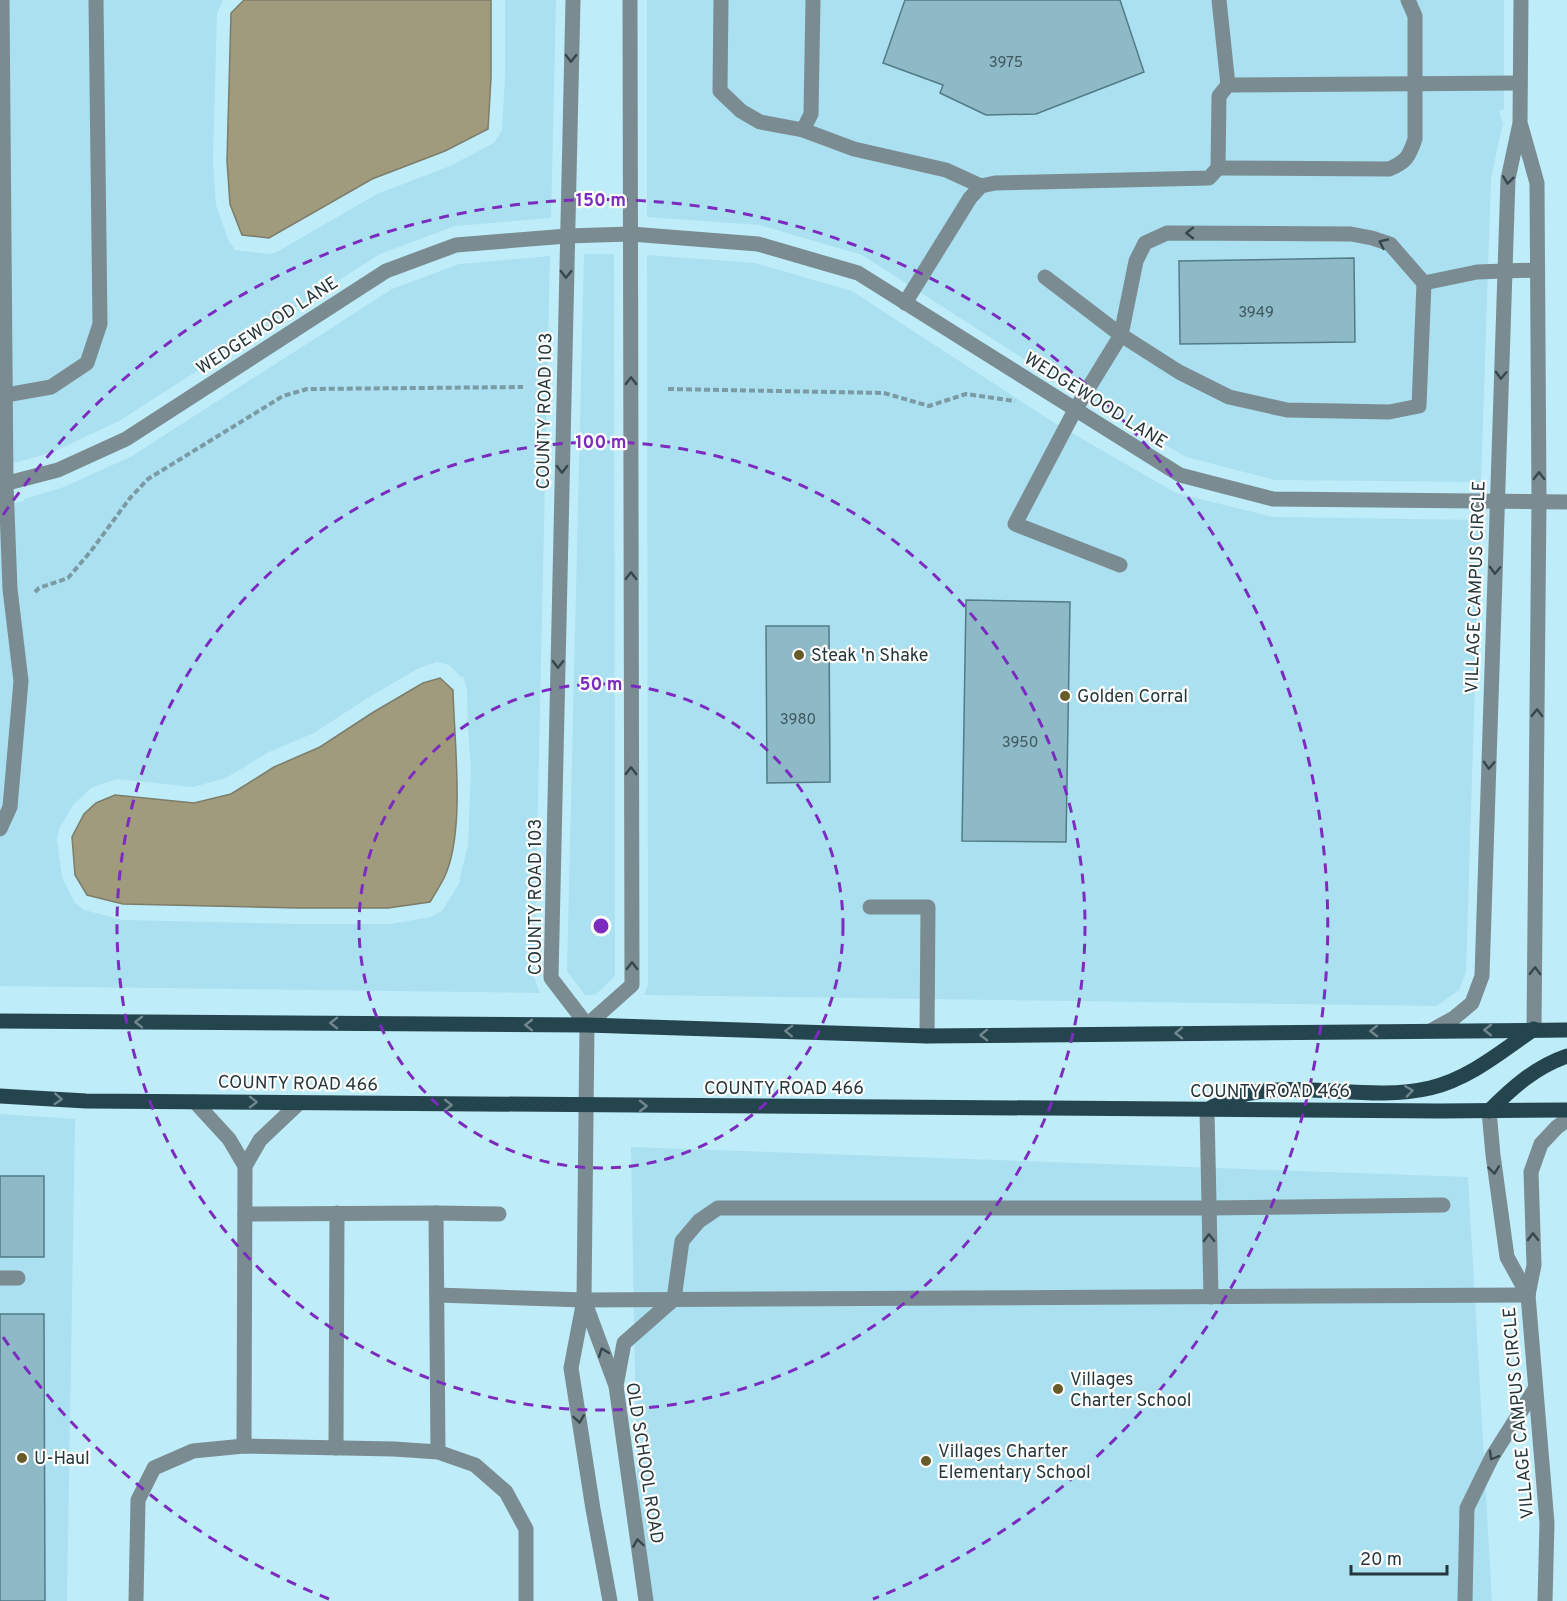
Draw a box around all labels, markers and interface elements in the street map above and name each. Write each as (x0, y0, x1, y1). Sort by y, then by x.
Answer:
one-way arrow (565, 54, 578, 63)
house number: 3975 (989, 54, 1023, 73)
one-way arrow (1503, 176, 1515, 185)
text: 150 m (576, 190, 626, 213)
one-way arrow (1185, 227, 1194, 239)
one-way arrow (1379, 238, 1390, 250)
one-way arrow (560, 270, 573, 279)
street label: WEDGEWOOD LANE (193, 272, 343, 381)
house number: 3949 (1238, 304, 1274, 323)
street label: COUNTY ROAD 103 (533, 332, 558, 490)
street label: WEDGEWOOD LANE (1019, 348, 1171, 455)
one-way arrow (1495, 370, 1507, 379)
one-way arrow (625, 376, 637, 385)
text: 100 m (575, 432, 627, 455)
one-way arrow (556, 465, 568, 474)
one-way arrow (1533, 471, 1545, 480)
street label: VILLAGE CAMPUS CIRCLE (1461, 480, 1492, 694)
one-way arrow (1488, 565, 1501, 574)
one-way arrow (625, 571, 637, 580)
place label: Steak 'n Shake (811, 645, 928, 668)
marker: Steak 'n Shake (792, 648, 806, 662)
one-way arrow (552, 660, 564, 669)
text: 50 m (579, 674, 623, 697)
place label: Golden Corral (1077, 686, 1188, 709)
marker: Golden Corral (1058, 689, 1072, 703)
one-way arrow (1531, 708, 1543, 717)
house number: 3980 (780, 711, 816, 730)
house number: 3950 (1002, 734, 1038, 753)
one-way arrow (1482, 760, 1495, 769)
one-way arrow (625, 766, 638, 775)
street label: COUNTY ROAD 103 (525, 819, 548, 975)
centre of rings (591, 916, 611, 936)
one-way arrow (626, 961, 638, 970)
one-way arrow (1529, 966, 1541, 975)
one-way arrow (134, 1016, 143, 1028)
one-way arrow (329, 1017, 338, 1029)
one-way arrow (524, 1019, 533, 1031)
one-way arrow (1369, 1024, 1378, 1037)
one-way arrow (1483, 1024, 1492, 1036)
one-way arrow (784, 1025, 793, 1038)
one-way arrow (1174, 1027, 1183, 1039)
one-way arrow (979, 1029, 988, 1041)
street label: COUNTY ROAD 466 (218, 1072, 378, 1097)
street label: COUNTY ROAD 466 (704, 1078, 864, 1101)
street label: COUNTY ROAD 466 (1190, 1081, 1350, 1104)
one-way arrow (1404, 1086, 1413, 1098)
one-way arrow (54, 1092, 63, 1105)
one-way arrow (249, 1096, 258, 1108)
one-way arrow (444, 1098, 453, 1111)
one-way arrow (639, 1100, 648, 1112)
one-way arrow (1488, 1165, 1500, 1174)
one-way arrow (1527, 1232, 1540, 1241)
one-way arrow (1203, 1234, 1216, 1243)
street label: VILLAGE CAMPUS CIRCLE (1499, 1306, 1540, 1520)
one-way arrow (598, 1347, 611, 1358)
place label: Villages Charter School (1070, 1369, 1192, 1413)
street label: OLD SCHOOL ROAD (619, 1381, 668, 1546)
marker: Villages Charter School (1051, 1382, 1065, 1396)
one-way arrow (573, 1415, 585, 1424)
place label: Villages Charter Elementary School (938, 1441, 1091, 1485)
place label: U-Haul (34, 1448, 90, 1471)
one-way arrow (1489, 1450, 1500, 1460)
marker: U-Haul (15, 1451, 29, 1465)
marker: Villages Charter Elementary School (919, 1454, 933, 1468)
one-way arrow (632, 1538, 644, 1548)
scale bar (1351, 1538, 1447, 1576)
text: 20 m (1360, 1549, 1402, 1572)

